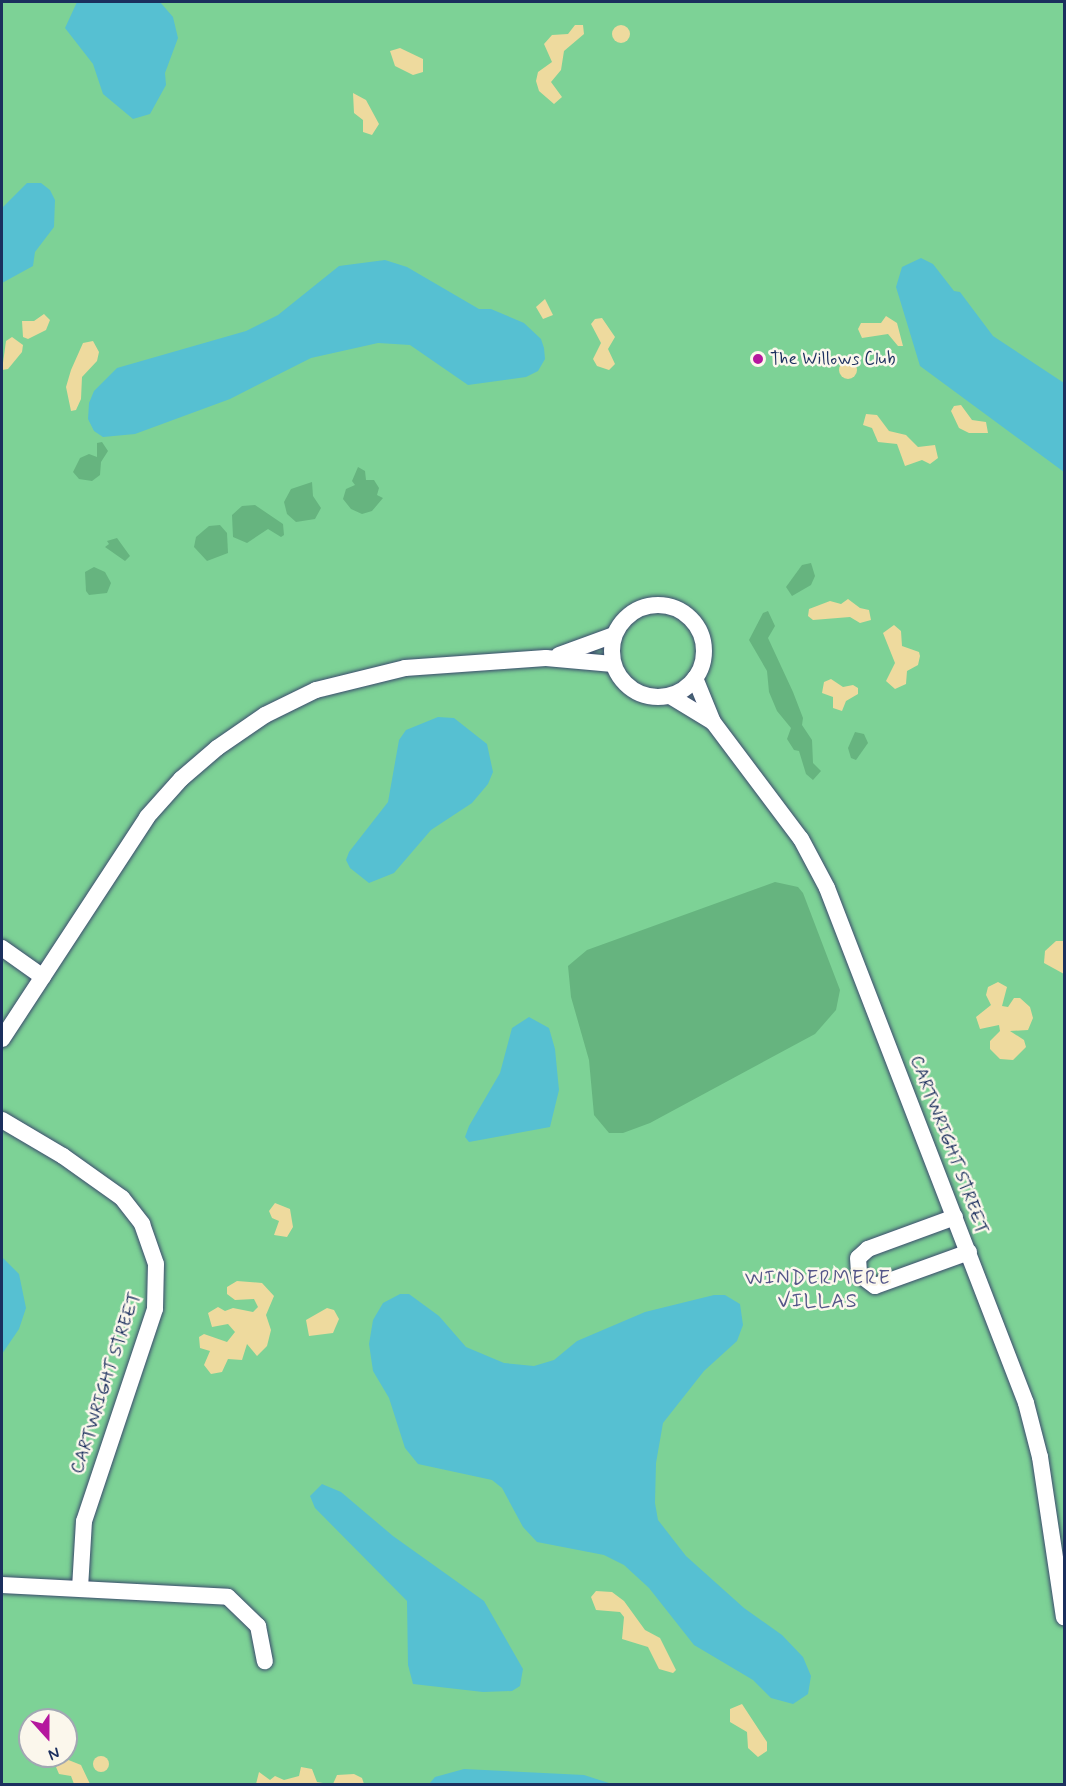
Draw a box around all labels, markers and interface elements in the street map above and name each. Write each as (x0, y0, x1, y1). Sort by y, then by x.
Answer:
place label: The Willows Club (770, 348, 899, 370)
marker: The Willows Club (751, 352, 765, 366)
street label: CARTWRIGHT STREET (905, 1052, 993, 1238)
district label: WINDERMERE VILLAS (741, 1267, 895, 1314)
street label: CARTWRIGHT STREET (66, 1289, 146, 1477)
north arrow (18, 1708, 78, 1768)
text: N (45, 1742, 63, 1765)

